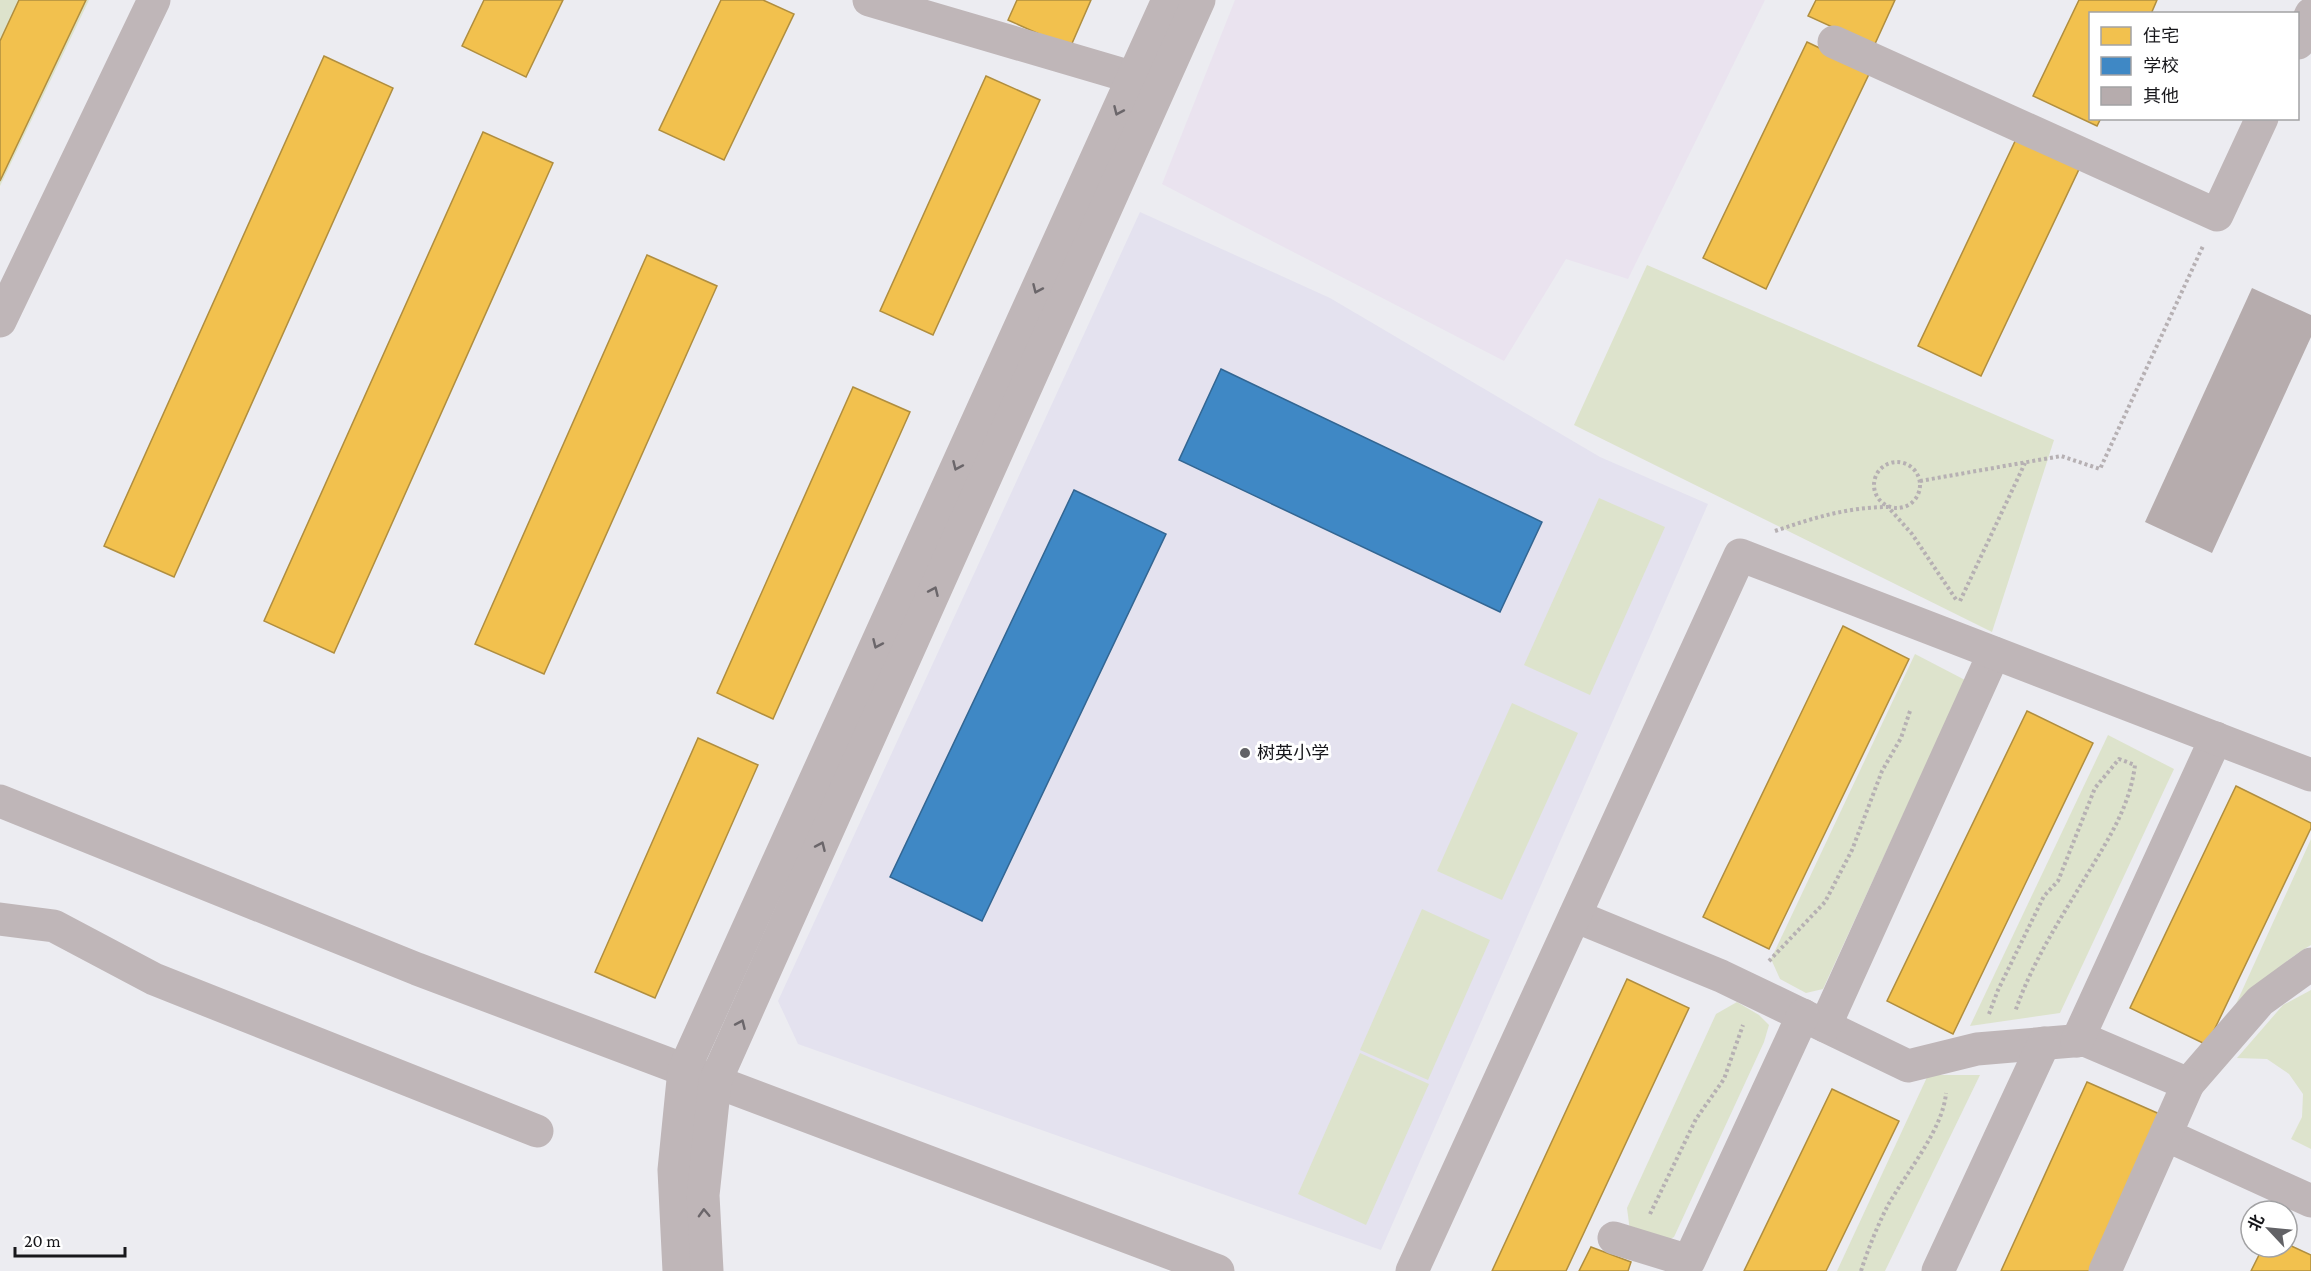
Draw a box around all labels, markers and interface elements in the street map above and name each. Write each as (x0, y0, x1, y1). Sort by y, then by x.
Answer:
legend (2089, 12, 2299, 120)
text: 住宅 (2143, 26, 2179, 46)
text: 学校 (2143, 56, 2179, 76)
text: 其他 (2143, 86, 2179, 106)
one-way arrow (1113, 104, 1125, 115)
one-way arrow (1033, 282, 1045, 293)
one-way arrow (953, 460, 965, 471)
one-way arrow (927, 586, 939, 597)
one-way arrow (872, 637, 884, 648)
place label: 树英小学 (1257, 743, 1329, 763)
marker: 树英小学 (1238, 746, 1252, 760)
one-way arrow (813, 841, 825, 852)
one-way arrow (734, 1019, 746, 1030)
north arrow (2239, 1199, 2299, 1259)
one-way arrow (698, 1208, 711, 1217)
text: 北 (2245, 1212, 2267, 1234)
scale bar (15, 1220, 124, 1258)
text: 20 m (24, 1231, 61, 1251)

